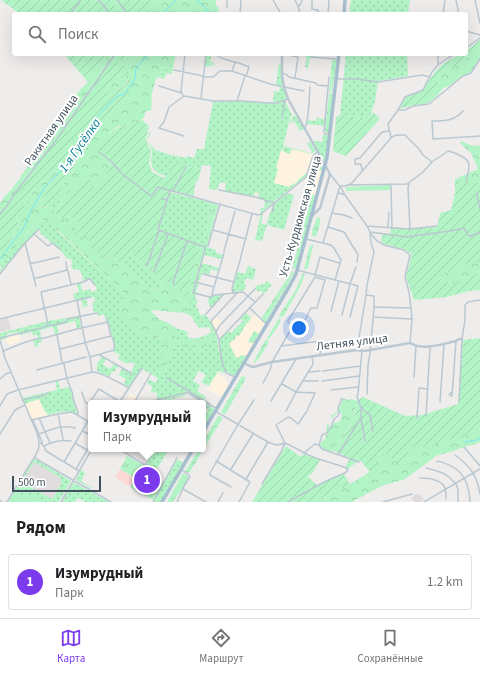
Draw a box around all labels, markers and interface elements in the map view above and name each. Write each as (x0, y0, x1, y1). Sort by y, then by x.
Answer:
search box (12, 12, 468, 56)
icon: search (26, 23, 48, 45)
text: Поиск (58, 24, 99, 45)
street label: Ракитная улица (21, 91, 82, 169)
water label: 1-я Гусёлка (55, 115, 105, 176)
street label: Усть-Курдюмская улица (275, 154, 326, 279)
your location (289, 318, 309, 338)
street label: Летняя улица (315, 330, 389, 355)
popup (88, 400, 206, 452)
text: Изумрудный (103, 407, 191, 428)
text: Парк (103, 428, 131, 446)
pin: 1 (134, 465, 160, 495)
scale bar (12, 474, 101, 493)
text: 500 m (18, 475, 46, 490)
text: Рядом (16, 516, 66, 540)
text: Изумрудный (55, 563, 143, 584)
text: 1 (27, 573, 33, 591)
text: 1.2 km (427, 573, 463, 591)
text: Парк (55, 584, 84, 602)
tab: Карта (57, 627, 85, 666)
tab: Маршрут (199, 627, 244, 666)
tab: Сохранённые (358, 627, 423, 666)

